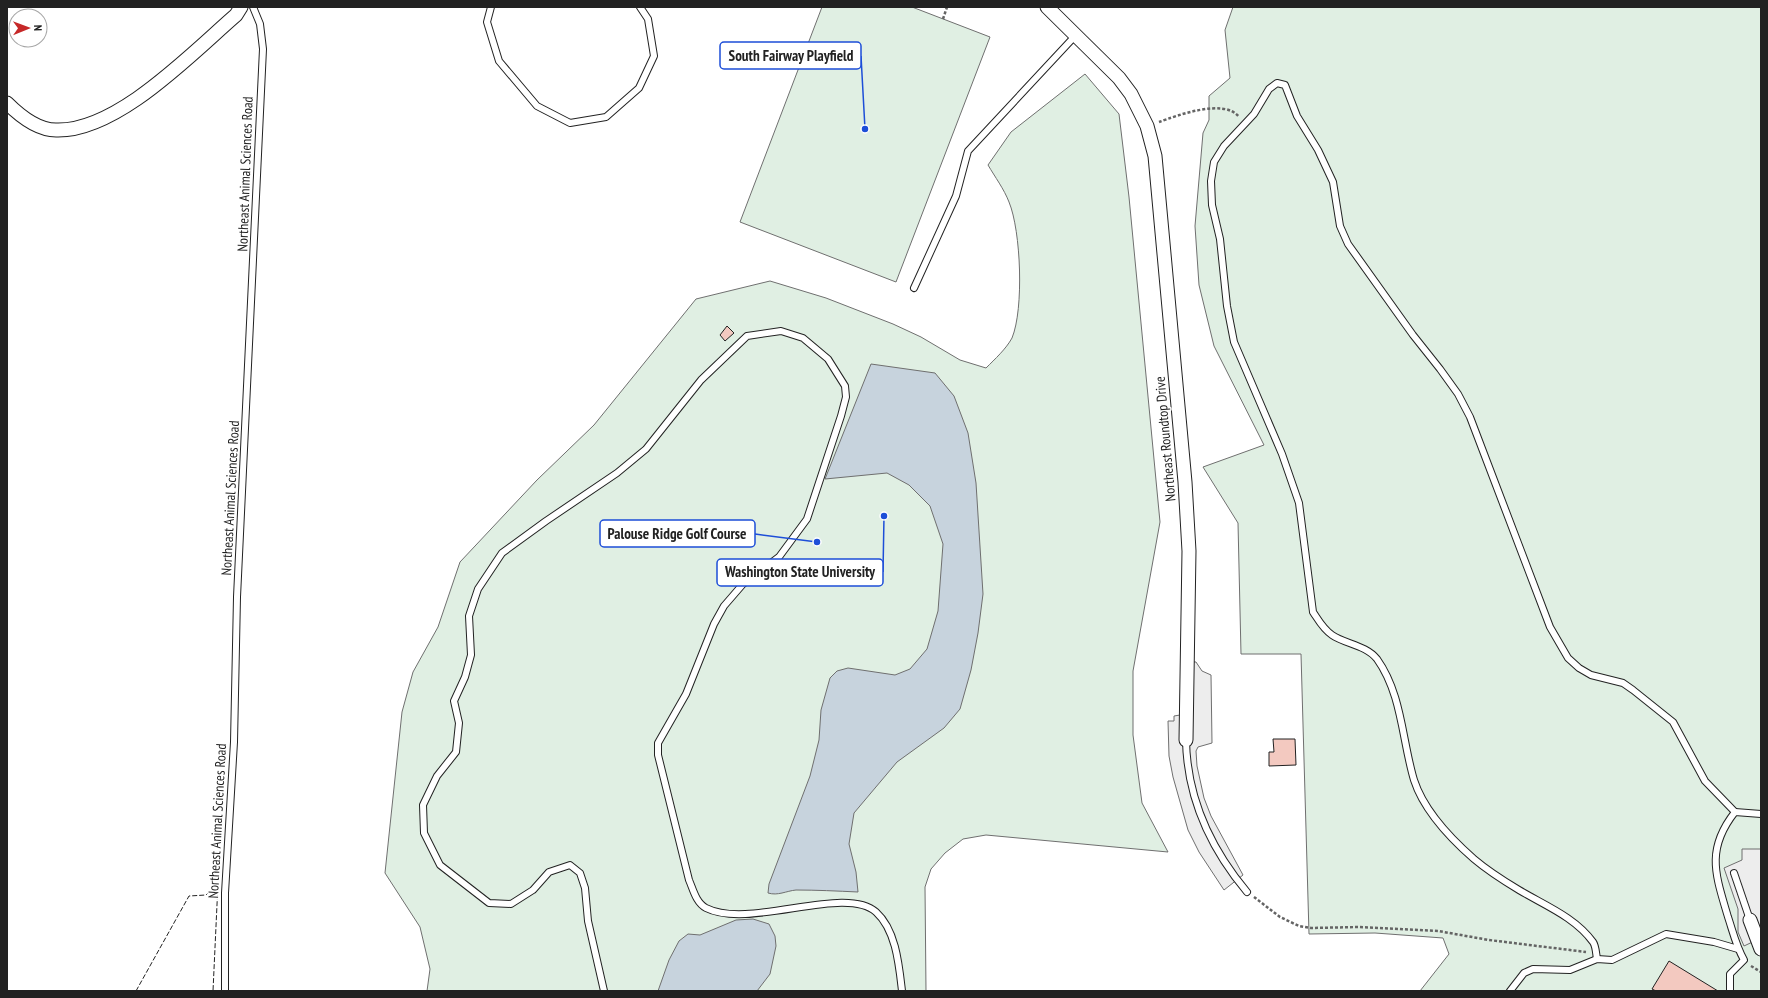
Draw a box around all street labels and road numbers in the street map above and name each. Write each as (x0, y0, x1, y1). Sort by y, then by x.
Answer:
street label: Northeast Animal Sciences Road (233, 96, 257, 252)
street label: Northeast Roundtop Drive (1151, 375, 1179, 502)
street label: Northeast Animal Sciences Road (217, 420, 243, 576)
street label: Northeast Animal Sciences Road (204, 743, 230, 899)

